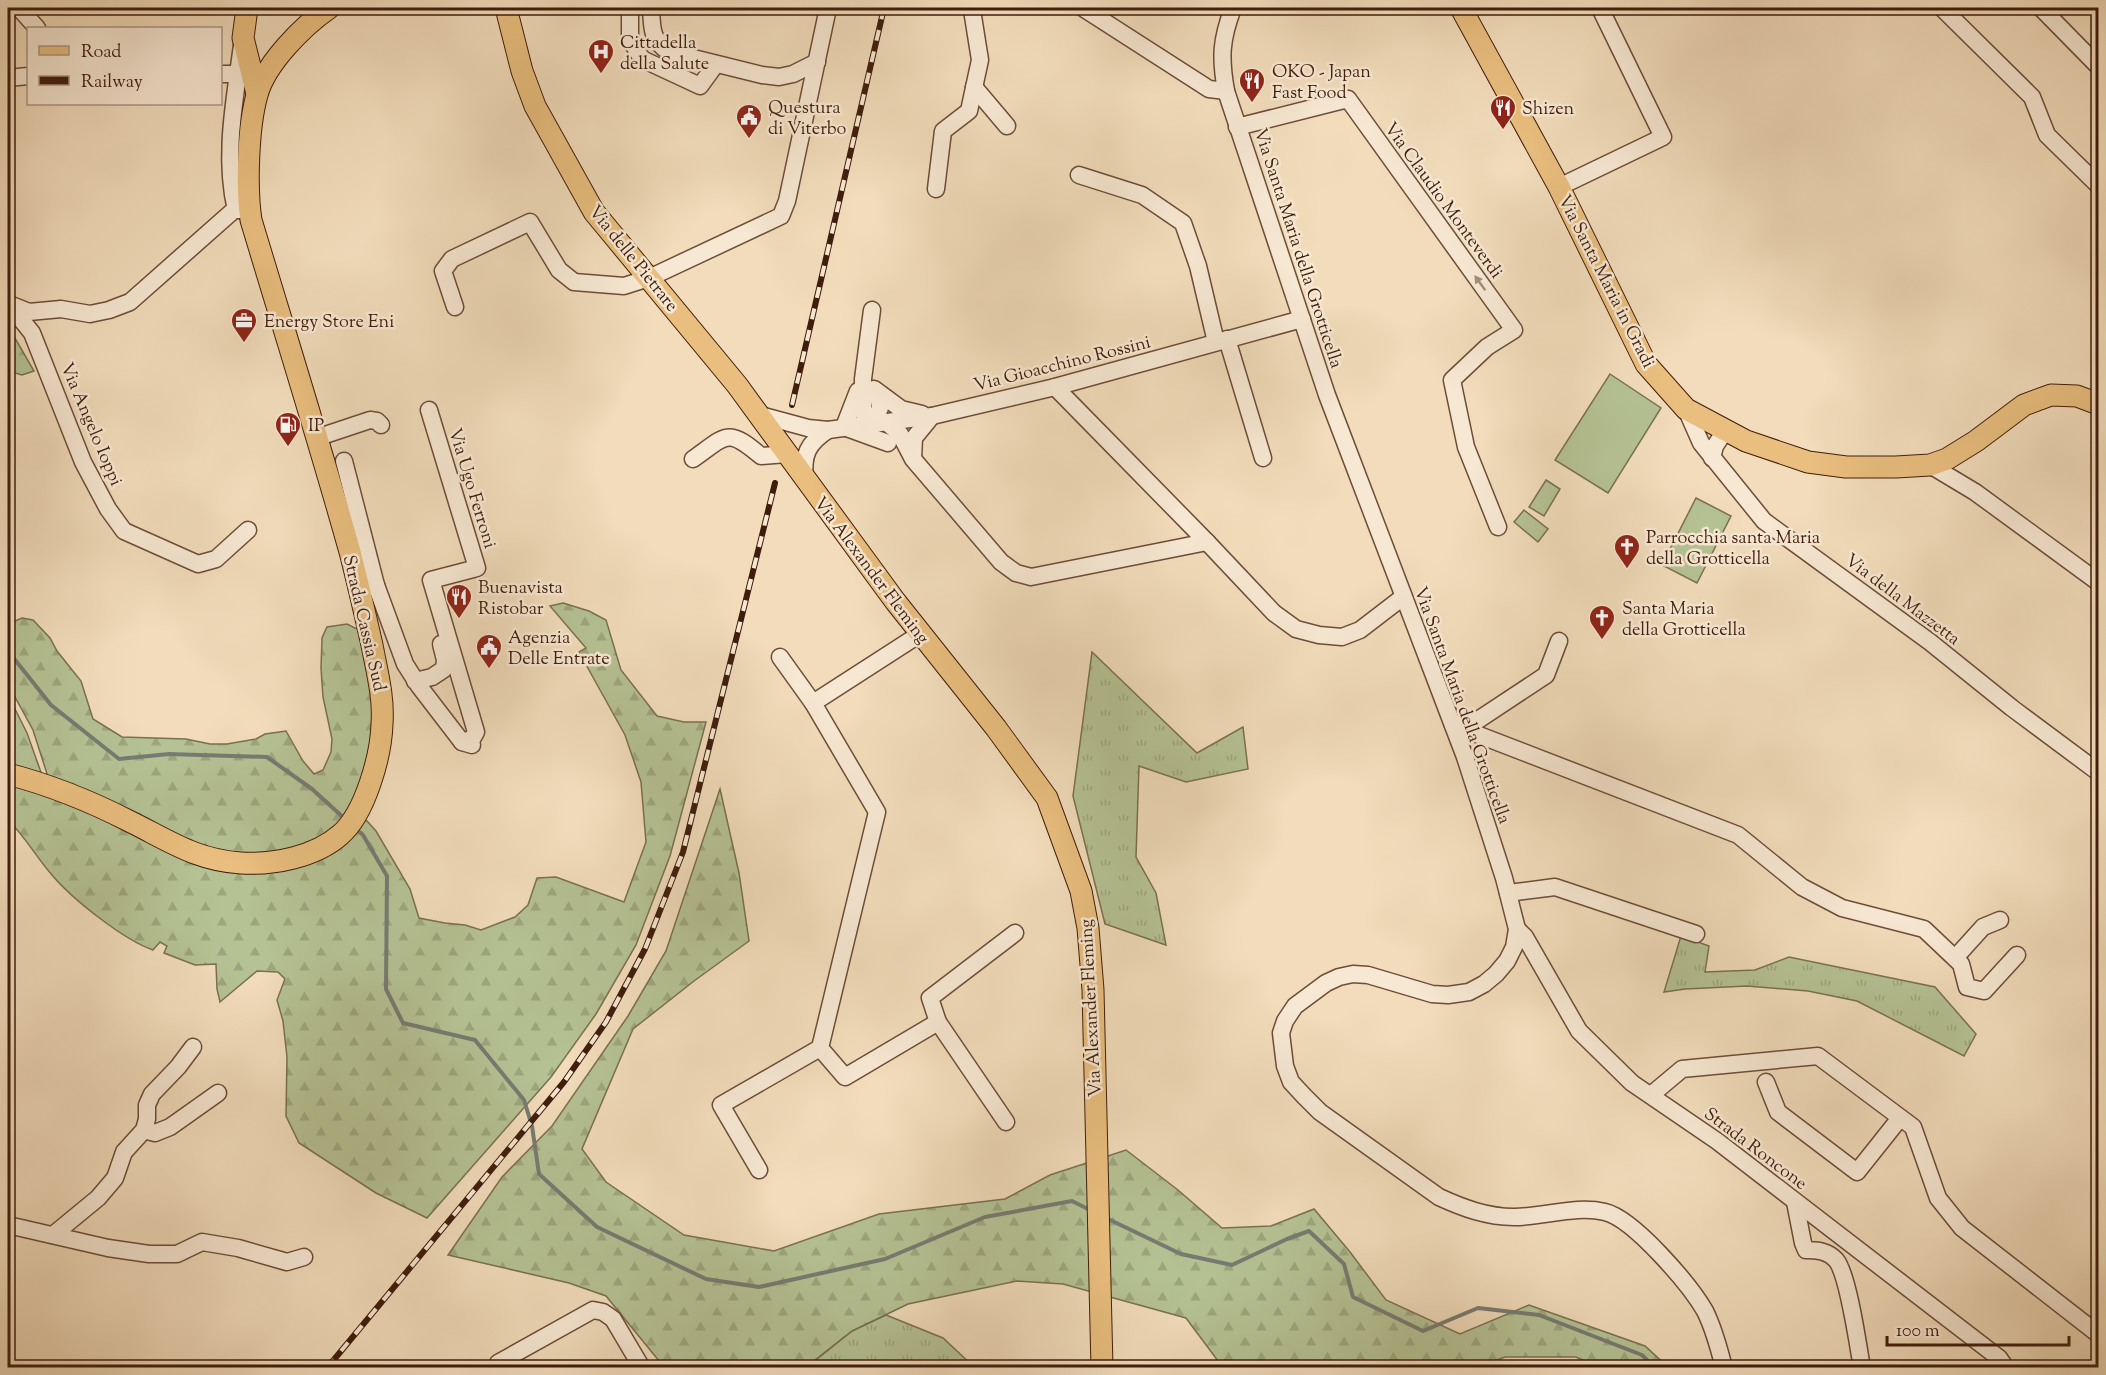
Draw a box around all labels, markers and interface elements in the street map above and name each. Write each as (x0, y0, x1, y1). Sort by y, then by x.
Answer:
legend (27, 27, 222, 105)
place label: Cittadella della Salute (620, 31, 709, 78)
hospital icon: Cittadella della Salute (586, 37, 616, 75)
text: Road (81, 40, 121, 66)
place label: OKO - Japan Fast Food (1272, 60, 1371, 107)
restaurant icon: OKO - Japan Fast Food (1237, 66, 1267, 104)
text: Railway (81, 70, 143, 96)
restaurant icon: Shizen (1488, 93, 1518, 131)
place label: Questura di Viterbo (768, 96, 847, 143)
place label: Shizen (1522, 97, 1575, 123)
public building icon: Questura di Viterbo (734, 102, 764, 140)
street label: Via Claudio Monteverdi (1377, 118, 1508, 285)
street label: Via Santa Maria della Grotticella (1246, 125, 1348, 372)
street label: Via Santa Maria in Gradi (1550, 191, 1660, 373)
street label: Via delle Pietrare (581, 200, 684, 318)
one-way arrow (1474, 275, 1486, 291)
office icon: Energy Store Eni (229, 306, 259, 344)
place label: Energy Store Eni (264, 310, 394, 336)
street label: Via Gioacchino Rossini (971, 330, 1154, 400)
street label: Via Angelo Ioppi (52, 359, 128, 491)
fuel station icon: IP (273, 410, 303, 448)
place label: IP (308, 414, 324, 440)
street label: Via Ugo Ferroni (440, 425, 502, 552)
street label: Via Alexander Fleming (806, 492, 935, 650)
place label: Parrocchia santa Maria della Grotticella (1646, 526, 1820, 573)
church icon: Parrocchia santa Maria della Grotticella (1612, 532, 1642, 570)
street label: Via della Mazzetta (1839, 549, 1965, 653)
street label: Strada Cassia Sud (335, 553, 391, 694)
place label: Buenavista Ristobar (478, 576, 563, 623)
restaurant icon: Buenavista Ristobar (444, 582, 474, 620)
street label: Via Santa Maria della Grotticella (1406, 583, 1516, 828)
place label: Santa Maria della Grotticella (1622, 597, 1746, 644)
church icon: Santa Maria della Grotticella (1587, 603, 1617, 641)
place label: Agenzia Delle Entrate (508, 626, 610, 673)
public building icon: Agenzia Delle Entrate (474, 632, 504, 670)
street label: Via Alexander Fleming (1074, 918, 1110, 1098)
street label: Strada Roncone (1698, 1102, 1812, 1197)
scale bar (1887, 1309, 2068, 1347)
text: 100 m (1896, 1319, 1940, 1345)

